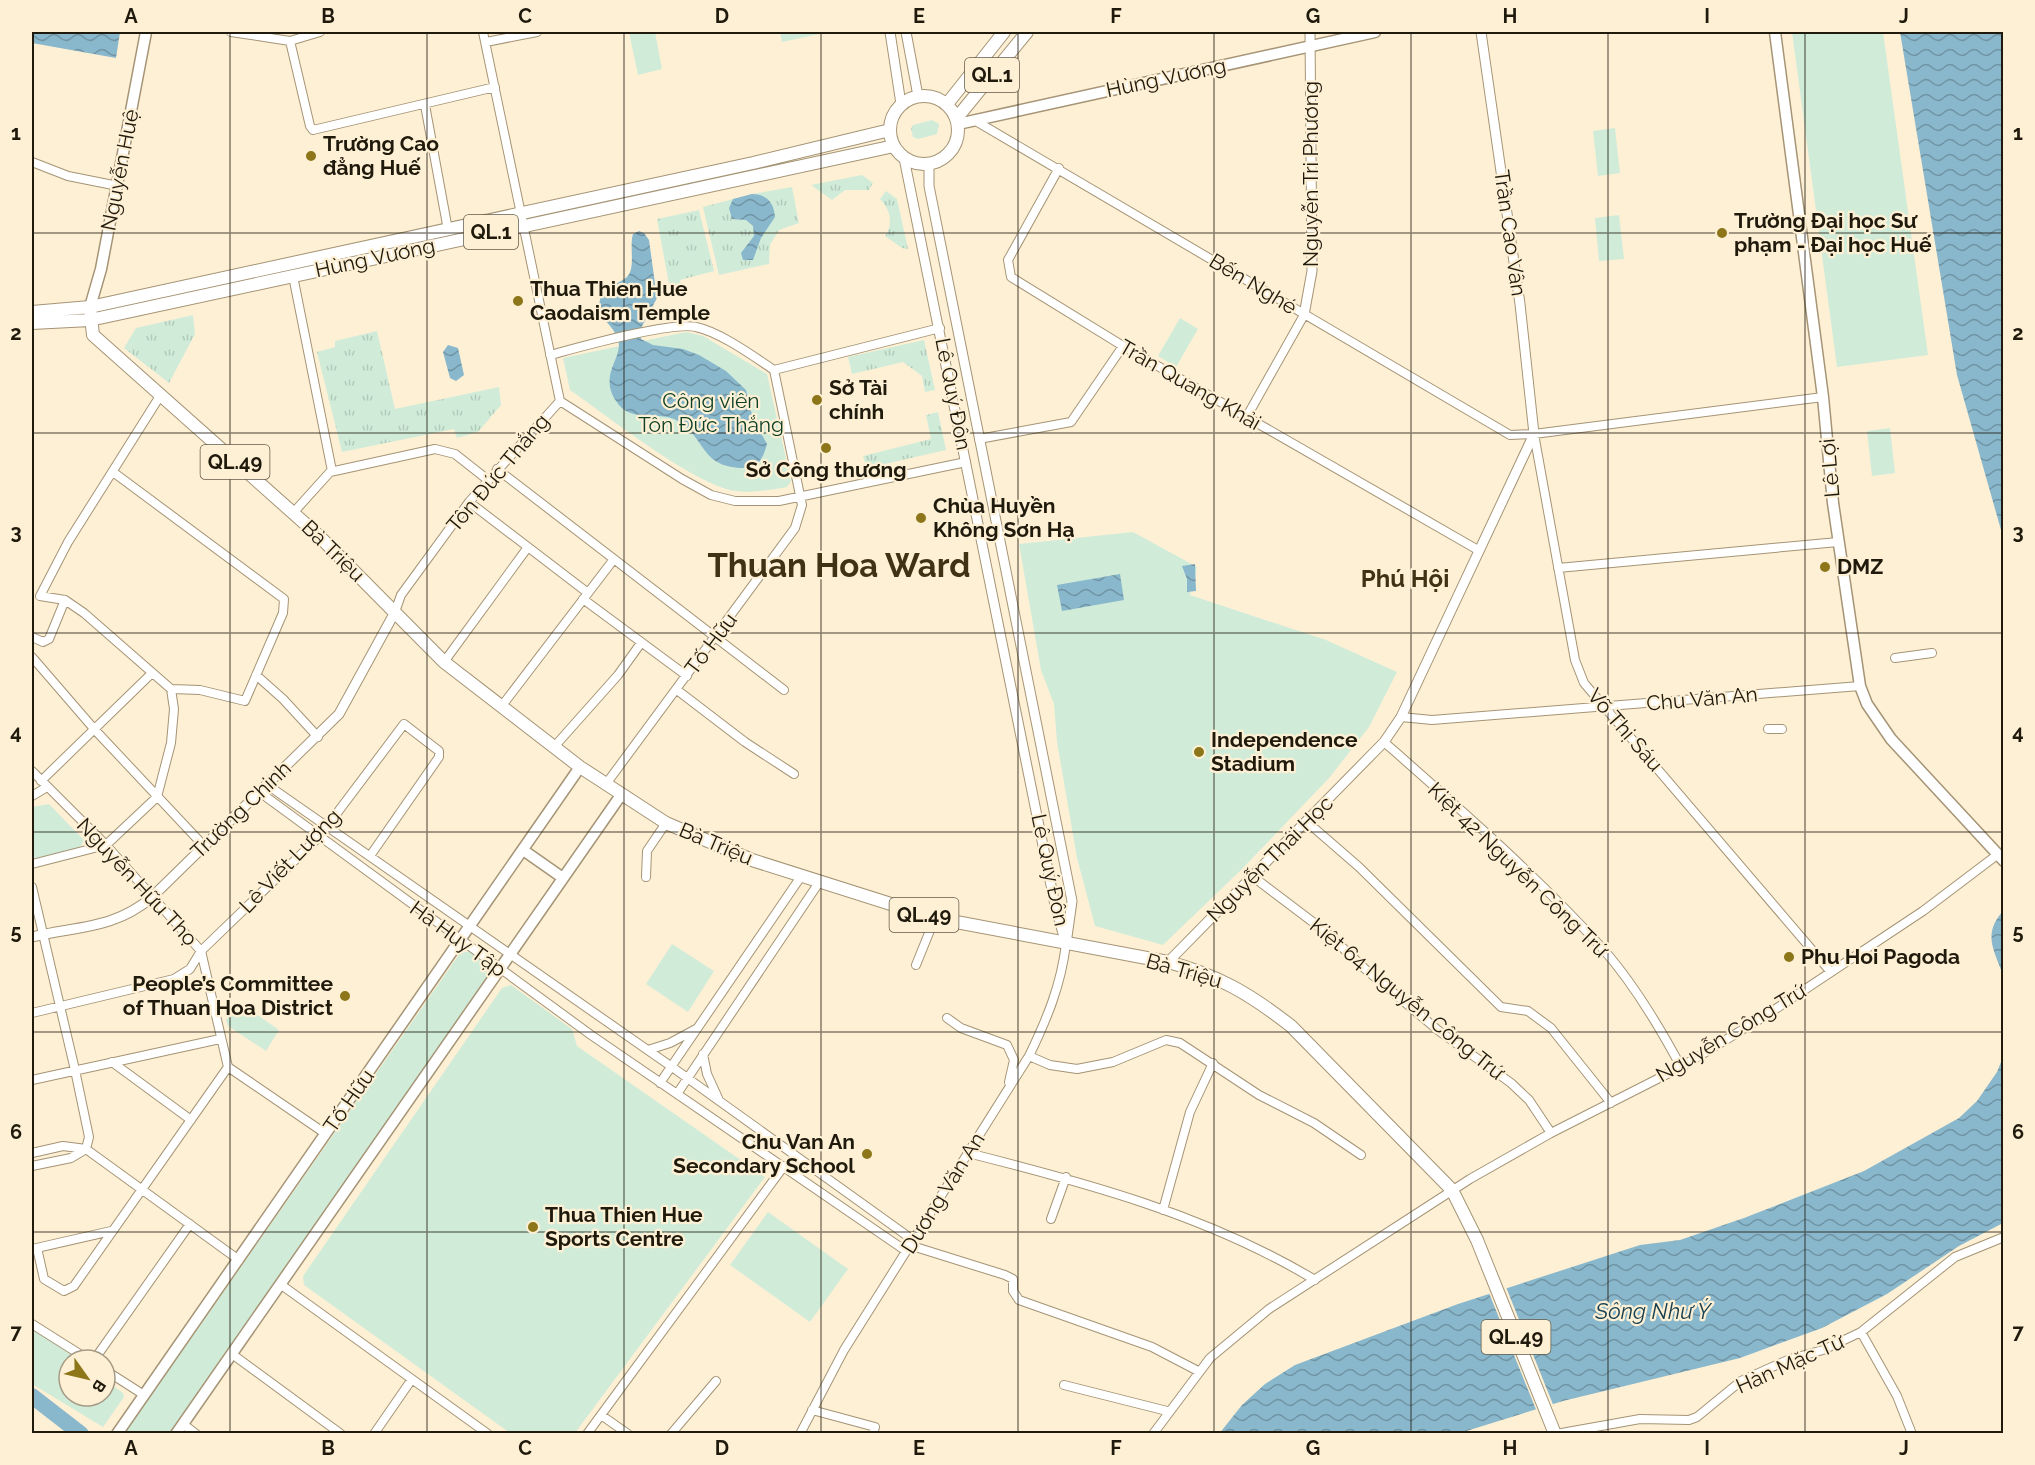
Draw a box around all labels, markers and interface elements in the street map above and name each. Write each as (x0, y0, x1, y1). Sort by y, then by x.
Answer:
text: A (124, 4, 138, 28)
text: B (321, 4, 335, 28)
text: C (518, 4, 532, 28)
text: D (715, 4, 729, 28)
text: E (913, 4, 925, 28)
text: F (1110, 4, 1122, 28)
text: G (1306, 4, 1320, 28)
text: H (1503, 4, 1517, 28)
text: I (1704, 4, 1710, 28)
text: J (1899, 4, 1909, 28)
street label: Hùng Vương (1103, 53, 1228, 102)
road number: QL.1 (965, 58, 1019, 92)
street label: Nguyễn Tri Phương (1298, 81, 1323, 267)
street label: Nguyễn Huệ (95, 107, 144, 233)
text: 1 (11, 121, 21, 145)
text: 1 (2013, 121, 2023, 145)
place label: Trường Cao đẳng Huế (323, 131, 439, 180)
marker: Trường Cao đẳng Huế (304, 149, 318, 163)
street label: Trần Cao Vân (1489, 168, 1532, 298)
place label: Trường Đại học Sư phạm - Đại học Huế (1734, 208, 1932, 257)
road number: QL.1 (464, 215, 518, 249)
marker: Trường Đại học Sư phạm - Đại học Huế (1715, 226, 1729, 240)
street label: Hùng Vương (312, 233, 437, 282)
street label: Bến Nghé (1205, 248, 1301, 319)
place label: Thua Thien Hue Caodaism Temple (530, 276, 711, 325)
marker: Thua Thien Hue Caodaism Temple (511, 294, 525, 308)
text: 2 (10, 321, 22, 345)
text: 2 (2012, 321, 2024, 345)
street label: Trần Quang Khải (1115, 334, 1265, 435)
street label: Lê Quý Đôn (930, 336, 977, 452)
place label: Sở Tài chính (829, 375, 888, 424)
park label: Công viên Tôn Đức Thắng (638, 388, 784, 437)
marker: Sở Tài chính (810, 393, 824, 407)
street label: Tôn Đức Thắng (441, 409, 554, 537)
street label: Lê Lợi (1814, 438, 1845, 499)
marker: Sở Công thương (819, 441, 833, 455)
road number: QL.49 (200, 445, 270, 479)
place label: Sở Công thương (745, 457, 907, 482)
place label: Chùa Huyền Không Sơn Hạ (933, 493, 1075, 542)
marker: Chùa Huyền Không Sơn Hạ (914, 511, 928, 525)
street label: Bà Triệu (297, 515, 370, 587)
text: 3 (10, 520, 22, 544)
text: 3 (2012, 520, 2024, 544)
district label: Thuan Hoa Ward (707, 546, 971, 585)
place label: DMZ (1837, 554, 1883, 579)
marker: DMZ (1818, 560, 1832, 574)
district label: Phú Hội (1361, 564, 1449, 593)
street label: Tố Hữu (679, 608, 742, 680)
street label: Chu Văn An (1645, 681, 1759, 716)
street label: Võ Thị Sáu (1583, 683, 1668, 776)
text: 4 (10, 720, 22, 744)
text: 4 (2012, 720, 2024, 744)
place label: Independence Stadium (1211, 727, 1358, 776)
marker: Independence Stadium (1192, 745, 1206, 759)
street label: Trường Chinh (185, 756, 296, 864)
street label: Kiệt 42 Nguyễn Công Trứ (1423, 777, 1615, 963)
street label: Nguyễn Thái Học (1201, 790, 1338, 927)
street label: Lê Viết Lượng (234, 803, 346, 918)
street label: Lê Quý Đôn (1026, 812, 1075, 928)
street label: Nguyễn Hữu Thọ (72, 813, 203, 951)
street label: Bà Triệu (675, 817, 757, 870)
street label: Hà Huy Tập (405, 895, 511, 982)
road number: QL.49 (890, 898, 958, 932)
street label: Kiệt 64 Nguyễn Công Trứ (1305, 913, 1511, 1086)
text: 5 (10, 920, 22, 944)
text: 5 (2012, 920, 2024, 944)
place label: Phu Hoi Pagoda (1801, 944, 1960, 969)
street label: Bà Triệu (1143, 948, 1225, 993)
marker: Phu Hoi Pagoda (1782, 950, 1796, 964)
place label: People’s Committee of Thuan Hoa District (123, 971, 333, 1020)
street label: Nguyễn Công Trứ (1651, 977, 1812, 1087)
marker: People’s Committee of Thuan Hoa District (338, 989, 352, 1003)
street label: Tố Hữu (318, 1064, 379, 1137)
text: 6 (10, 1120, 22, 1144)
text: 6 (2012, 1120, 2024, 1144)
street label: Dương Văn An (895, 1128, 990, 1258)
place label: Chu Van An Secondary School (673, 1129, 855, 1178)
marker: Chu Van An Secondary School (860, 1147, 874, 1161)
place label: Thua Thien Hue Sports Centre (545, 1202, 703, 1251)
marker: Thua Thien Hue Sports Centre (526, 1220, 540, 1234)
water label: Sông Như Ý (1594, 1298, 1712, 1324)
text: 7 (10, 1320, 22, 1344)
road number: QL.49 (1482, 1320, 1550, 1354)
text: 7 (2012, 1320, 2024, 1344)
street label: Hàn Mặc Tử (1732, 1328, 1849, 1399)
north arrow (57, 1348, 117, 1408)
text: B (88, 1376, 110, 1396)
text: A (124, 1436, 138, 1460)
text: B (321, 1436, 335, 1460)
text: C (518, 1436, 532, 1460)
text: D (715, 1436, 729, 1460)
text: E (913, 1436, 925, 1460)
text: F (1110, 1436, 1122, 1460)
text: G (1306, 1436, 1320, 1460)
text: H (1503, 1436, 1517, 1460)
text: I (1704, 1436, 1710, 1460)
text: J (1899, 1436, 1909, 1460)

